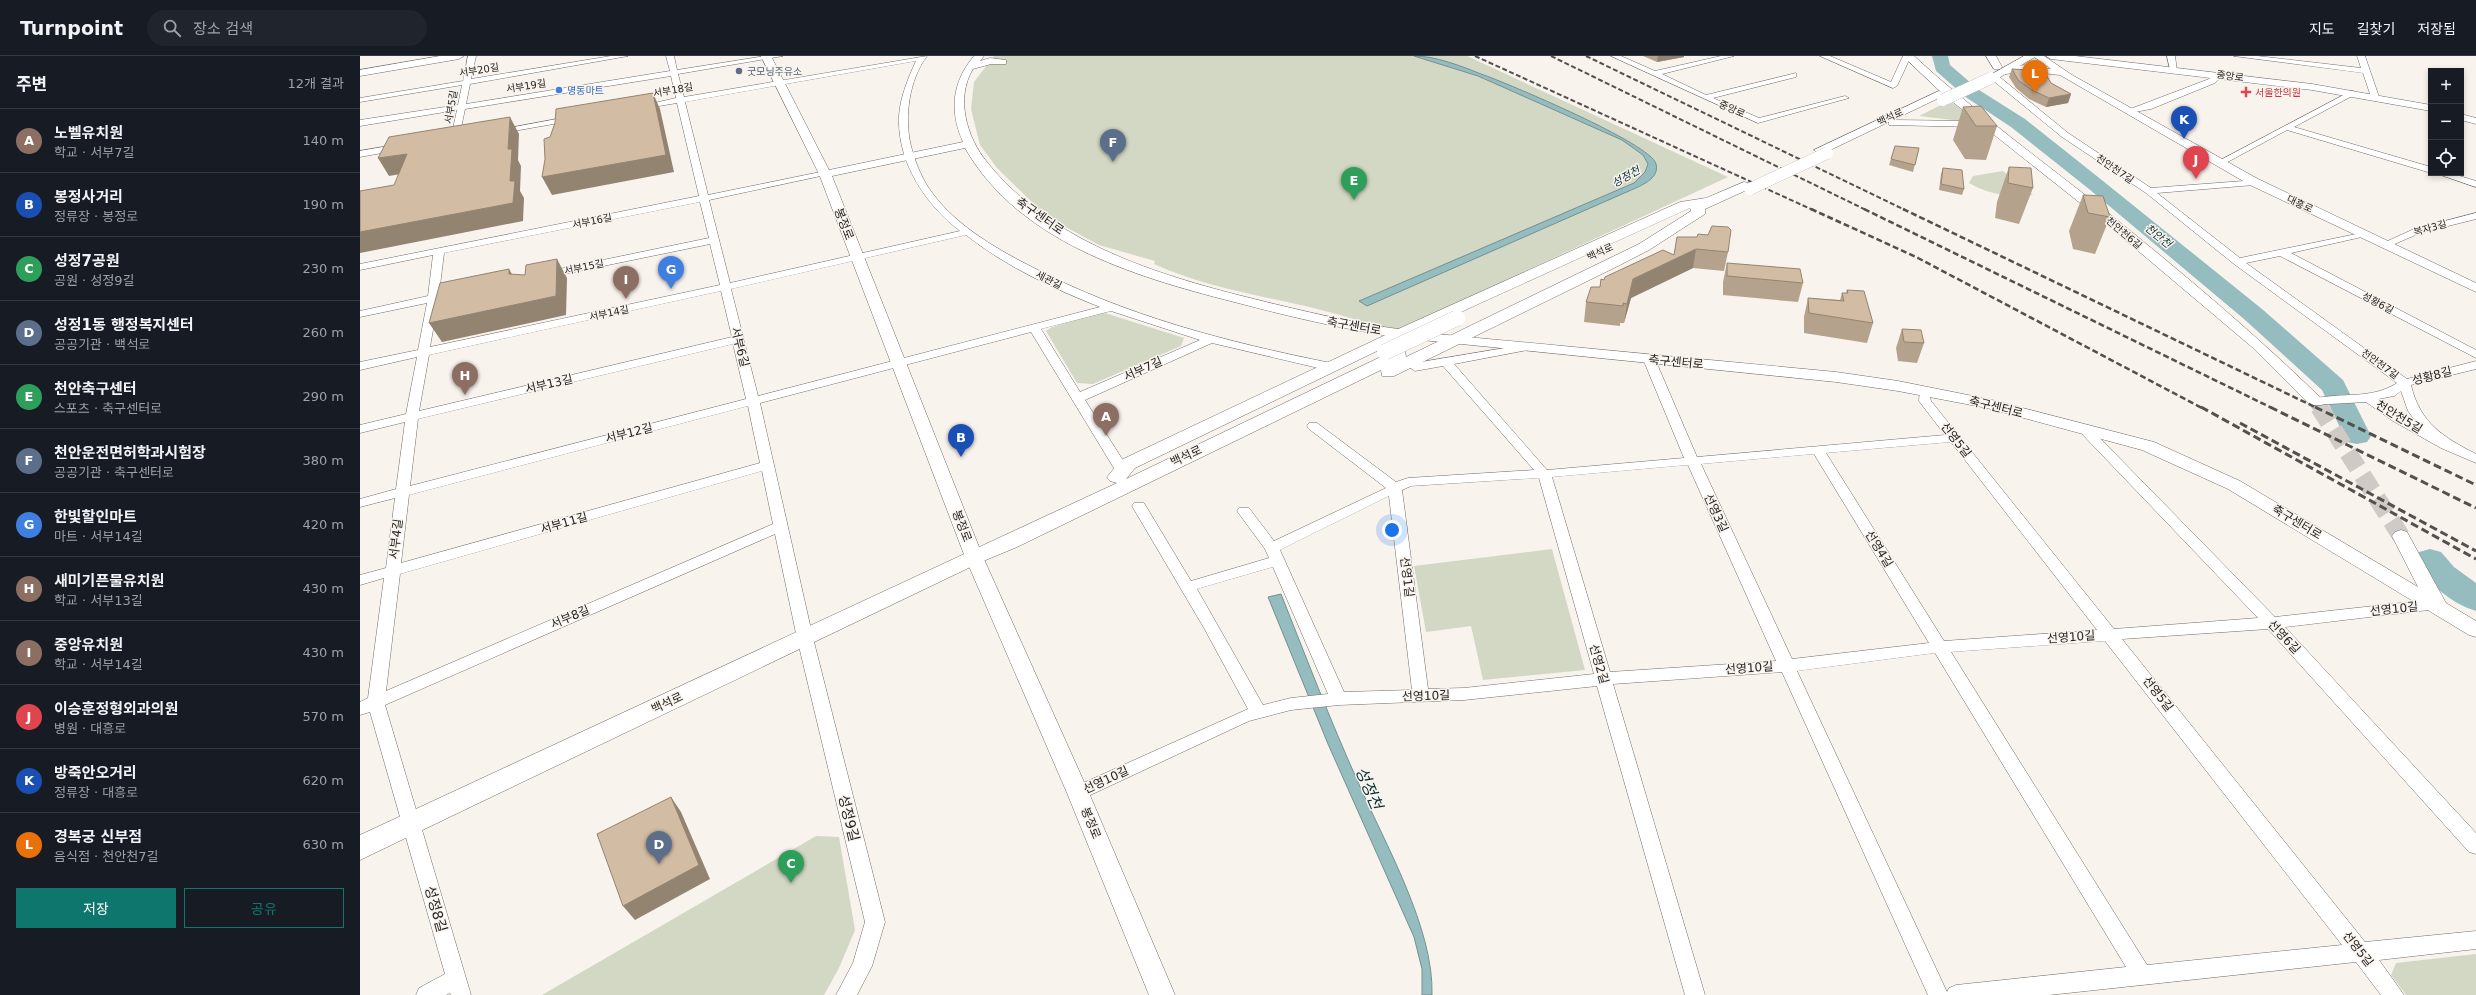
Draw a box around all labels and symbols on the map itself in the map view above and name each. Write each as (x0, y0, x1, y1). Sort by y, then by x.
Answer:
pin: L (2022, 60, 2048, 93)
street label: 서부20길 (458, 61, 500, 79)
marker: 굿모닝주유소 (734, 66, 744, 76)
place label: 굿모닝주유소 (747, 66, 802, 77)
street label: 중앙로 (2216, 69, 2244, 83)
street label: 서부19길 (505, 77, 547, 95)
street label: 서부18길 (652, 81, 694, 99)
marker: 명동마트 (554, 85, 564, 95)
place label: 명동마트 (567, 85, 604, 96)
marker: 서울한의원 (2240, 86, 2252, 98)
place label: 서울한의원 (2255, 87, 2301, 98)
street label: 서부5길 (443, 89, 459, 125)
street label: 중앙로 (1717, 98, 1747, 120)
street label: 백석로 (1875, 106, 1905, 128)
pin: K (2171, 106, 2197, 139)
pin: F (1100, 129, 1126, 162)
pin: J (2183, 146, 2209, 179)
street label: 천안천7길 (2094, 152, 2136, 186)
water label: 성정천 (1610, 163, 1644, 190)
pin: E (1341, 167, 1367, 200)
street label: 대흥로 (2285, 193, 2315, 215)
street label: 축구센터로 (1013, 194, 1067, 238)
street label: 봉정로 (832, 206, 856, 242)
street label: 서부16길 (571, 212, 613, 230)
street label: 천안천6길 (2104, 215, 2144, 251)
street label: 복자3길 (2412, 218, 2448, 238)
water label: 천안천 (2142, 221, 2175, 252)
street label: 백석로 (1585, 241, 1615, 263)
pin: G (658, 256, 684, 289)
street label: 서부15길 (563, 257, 605, 277)
pin: I (613, 266, 639, 299)
street label: 세관길 (1034, 269, 1064, 291)
street label: 성황6길 (2360, 290, 2396, 316)
street label: 서부14길 (588, 303, 630, 323)
street label: 축구센터로 (1326, 314, 1382, 338)
street label: 서부6길 (728, 326, 752, 368)
street label: 천안천7길 (2359, 347, 2401, 381)
street label: 축구센터로 (1648, 353, 1704, 371)
street label: 서부7길 (1122, 354, 1164, 384)
pin: H (452, 362, 478, 395)
street label: 성황8길 (2411, 364, 2453, 388)
street label: 서부13길 (524, 372, 574, 396)
street label: 축구센터로 (1968, 394, 2024, 420)
street label: 천안천5길 (2373, 398, 2425, 436)
pin: A (1093, 403, 1119, 436)
street label: 서부12길 (604, 420, 654, 446)
street label: 선영5길 (1938, 420, 1974, 460)
pin: B (948, 424, 974, 457)
street label: 백석로 (1168, 443, 1204, 469)
street label: 선영3길 (1701, 492, 1731, 534)
street label: 축구센터로 (2270, 502, 2324, 542)
street label: 봉정로 (950, 508, 974, 544)
street label: 서부11길 (539, 510, 589, 536)
street label: 서부4길 (387, 518, 405, 560)
your location (1382, 520, 1402, 540)
street label: 선영4길 (1862, 528, 1896, 570)
street label: 선영1길 (1398, 556, 1416, 598)
street label: 선영10길 (2369, 600, 2419, 618)
street label: 서부8길 (549, 603, 591, 631)
street label: 선영6길 (2265, 617, 2303, 657)
street label: 선영10길 (2046, 628, 2096, 646)
street label: 선영2길 (1587, 642, 1611, 686)
street label: 선영10길 (1724, 659, 1774, 677)
street label: 선영5길 (2140, 674, 2176, 714)
street label: 선영10길 (1402, 688, 1450, 704)
street label: 백석로 (649, 690, 685, 716)
street label: 선영10길 (1081, 763, 1131, 797)
water label: 성정천 (1352, 764, 1387, 814)
street label: 성정9길 (835, 793, 863, 843)
street label: 봉정로 (1078, 805, 1104, 841)
pin: D (646, 831, 672, 864)
pin: C (778, 850, 804, 883)
street label: 성정8길 (422, 884, 450, 934)
street label: 선영5길 (2340, 929, 2376, 969)

